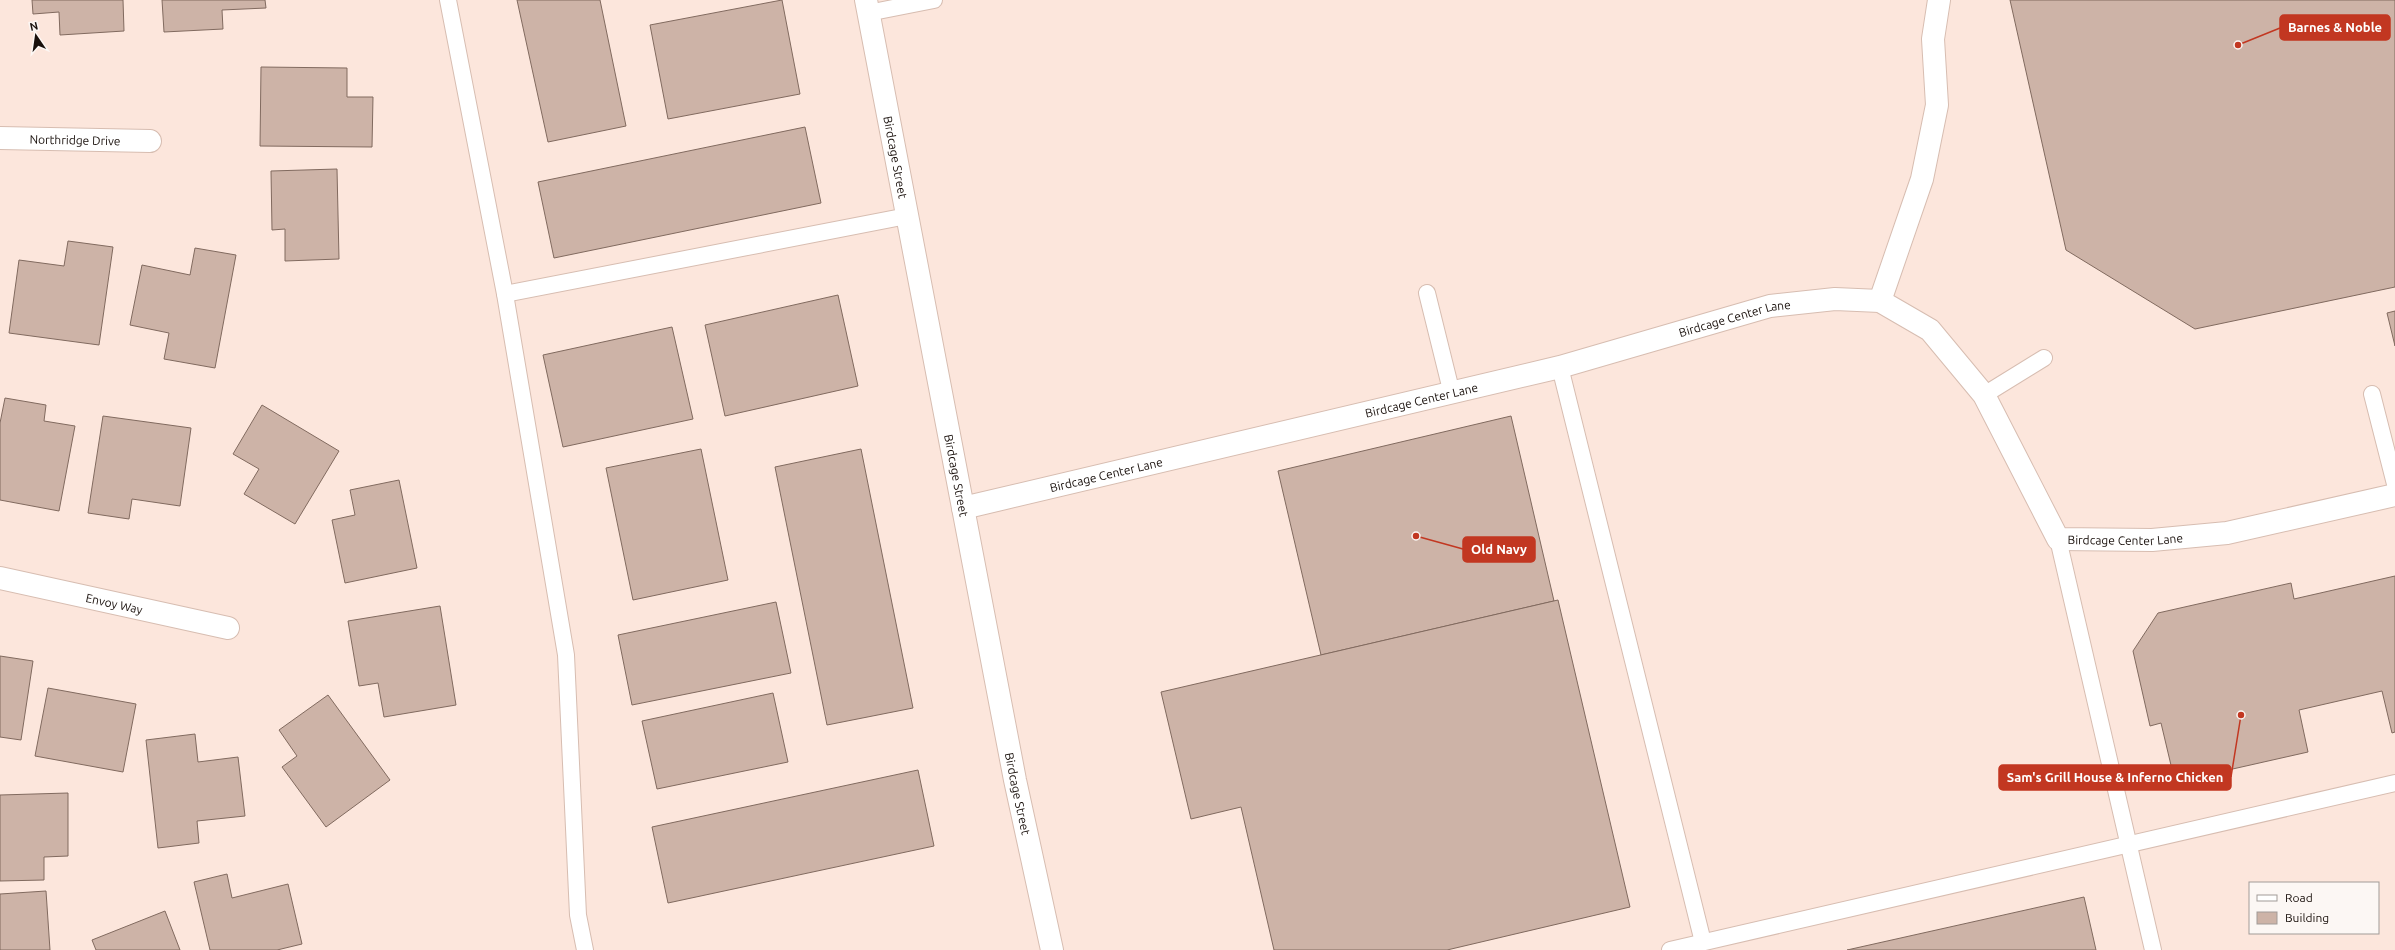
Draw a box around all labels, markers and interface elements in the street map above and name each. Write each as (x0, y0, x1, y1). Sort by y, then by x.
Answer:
callout: Barnes & Noble (2280, 15, 2390, 40)
north arrow (16, 16, 56, 56)
text: N (28, 19, 39, 33)
text: Barnes & Noble (2288, 20, 2382, 34)
street label: Birdcage Street (882, 115, 910, 200)
street label: Northridge Drive (29, 132, 121, 147)
street label: Birdcage Center Lane (1677, 297, 1791, 339)
street label: Birdcage Center Lane (1364, 380, 1479, 419)
street label: Birdcage Street (943, 433, 971, 518)
street label: Birdcage Center Lane (1048, 455, 1164, 494)
street label: Birdcage Center Lane (2068, 531, 2183, 547)
callout: Old Navy (1463, 537, 1535, 562)
text: Old Navy (1471, 542, 1527, 556)
street label: Envoy Way (85, 591, 144, 616)
street label: Birdcage Street (1003, 751, 1033, 836)
callout: Sam's Grill House & Inferno Chicken (1999, 765, 2231, 790)
text: Sam's Grill House & Inferno Chicken (2007, 770, 2223, 784)
legend (2249, 882, 2379, 934)
text: Road (2285, 891, 2313, 904)
text: Building (2285, 911, 2329, 924)

